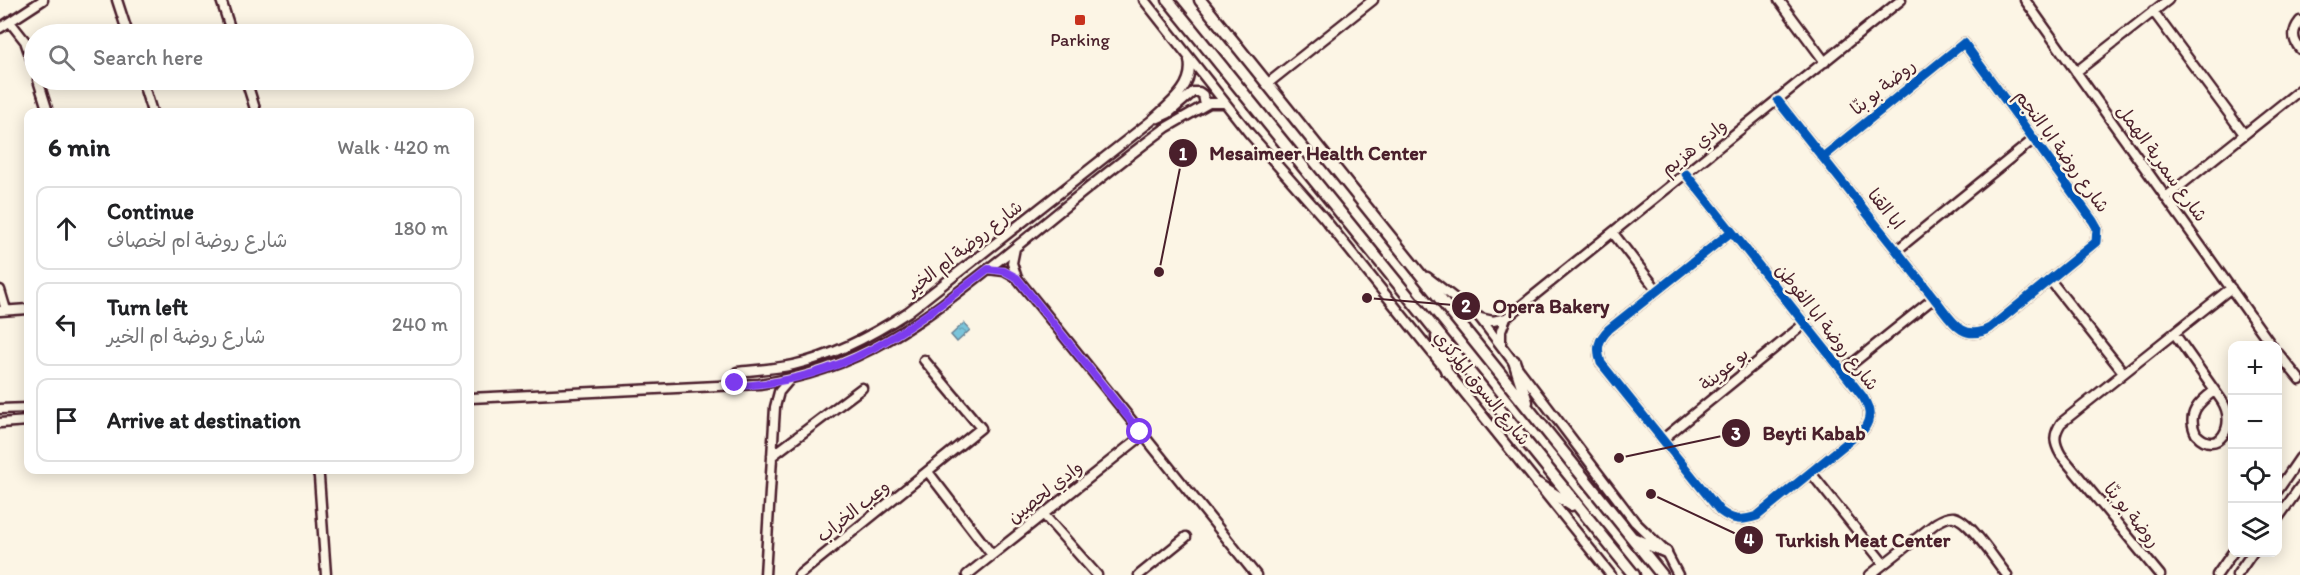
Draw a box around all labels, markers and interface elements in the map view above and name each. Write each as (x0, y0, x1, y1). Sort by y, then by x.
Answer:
marker: Parking (1073, 13, 1087, 27)
search box (24, 24, 474, 90)
place label: Parking (1050, 29, 1110, 51)
icon: search (45, 41, 78, 74)
text: Search here (93, 44, 203, 71)
street label: روضة بو بنّا (1846, 54, 1920, 120)
street label: شارع روضة ابا النجم (2008, 85, 2114, 218)
street label: شارع سمرية الهمل (2111, 100, 2212, 227)
street label: وادي هزيم (1657, 114, 1733, 183)
text: 6 min (48, 131, 110, 163)
callout: Mesaimeer Health Center (1168, 134, 1438, 172)
text: Walk · 420 m (337, 135, 450, 159)
text: Mesaimeer Health Center (1209, 141, 1428, 165)
text: 1 (1179, 143, 1188, 165)
street label: ابا القنا (1863, 184, 1909, 234)
street label: شارع روضة ام الخير (899, 195, 1029, 304)
text: Continue (107, 198, 194, 225)
icon: ahead (50, 212, 83, 245)
text: 180 m (394, 216, 448, 240)
text: شارع روضة ام لخصاف (107, 228, 287, 252)
street label: شارع روضة ابا الفوطن (1770, 259, 1883, 395)
callout: Opera Bakery (1451, 287, 1622, 325)
text: Turn left (107, 294, 188, 321)
text: Opera Bakery (1493, 294, 1610, 319)
text: 2 (1461, 295, 1471, 317)
icon: left (50, 308, 83, 341)
text: 240 m (392, 312, 448, 336)
text: شارع روضة ام الخير (107, 324, 265, 348)
street label: شارع السوق المركزي (1428, 326, 1535, 451)
map controls (2228, 341, 2282, 557)
button: + (2228, 341, 2282, 395)
street label: بو عوينة (1695, 343, 1753, 395)
route end (721, 369, 747, 395)
button: − (2228, 395, 2282, 449)
icon: arrive (50, 404, 83, 437)
text: Arrive at destination (107, 407, 301, 434)
callout: Beyti Kabab (1721, 414, 1878, 452)
route start (1126, 418, 1152, 444)
text: Beyti Kabab (1762, 421, 1866, 446)
text: 3 (1731, 423, 1741, 445)
button: locate (2228, 449, 2282, 503)
street label: وادي لحصين (1003, 456, 1088, 530)
street label: وعب الخراب (812, 475, 894, 547)
street label: روضة بو بنّا (2099, 478, 2165, 552)
button: layers (2228, 503, 2282, 557)
callout: Turkish Meat Center (1734, 521, 1962, 559)
text: Turkish Meat Center (1775, 528, 1951, 552)
text: 4 (1744, 529, 1755, 551)

